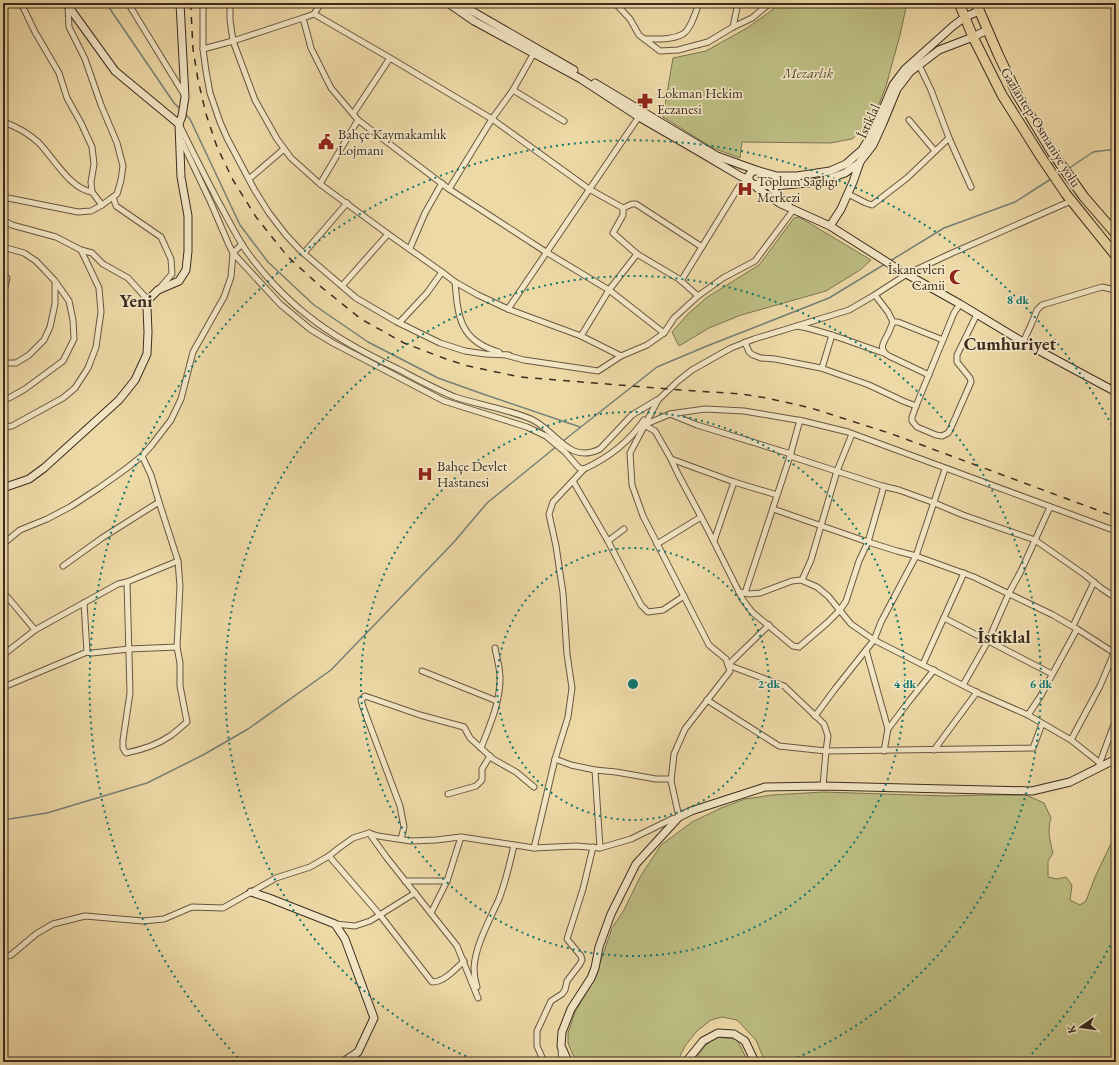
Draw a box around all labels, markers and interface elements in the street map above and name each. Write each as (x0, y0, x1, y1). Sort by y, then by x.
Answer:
park label: Mezarlık (782, 64, 834, 82)
street label: Gaziantep-Osmaniye yolu (997, 64, 1086, 191)
place label: Lokman Hekim Eczanesi (657, 84, 743, 118)
pharmacy icon: Lokman Hekim Eczanesi (636, 92, 654, 110)
street label: İstiklal (852, 100, 884, 141)
place label: Bahçe Kaymakamlık Lojmanı (338, 125, 447, 159)
public building icon: Bahçe Kaymakamlık Lojmanı (317, 133, 335, 151)
place label: Toplum Saglıgı Merkezi (757, 172, 838, 206)
hospital icon: Toplum Saglıgı Merkezi (736, 180, 754, 198)
place label: İskanevleri Camii (888, 260, 946, 294)
mosque icon: İskanevleri Camii (948, 268, 966, 286)
district label: Yeni (120, 289, 153, 312)
text: 8 dk (1007, 292, 1030, 308)
district label: Cumhuriyet (964, 332, 1056, 355)
place label: Bahçe Devlet Hastanesi (437, 457, 508, 491)
hospital icon: Bahçe Devlet Hastanesi (416, 465, 434, 483)
district label: İstiklal (977, 625, 1031, 648)
text: 2 dk (758, 676, 781, 692)
text: 4 dk (894, 676, 917, 692)
text: 6 dk (1030, 676, 1053, 692)
centre of rings (626, 677, 640, 691)
north arrow (1061, 1007, 1101, 1047)
text: K (1063, 1023, 1079, 1035)

